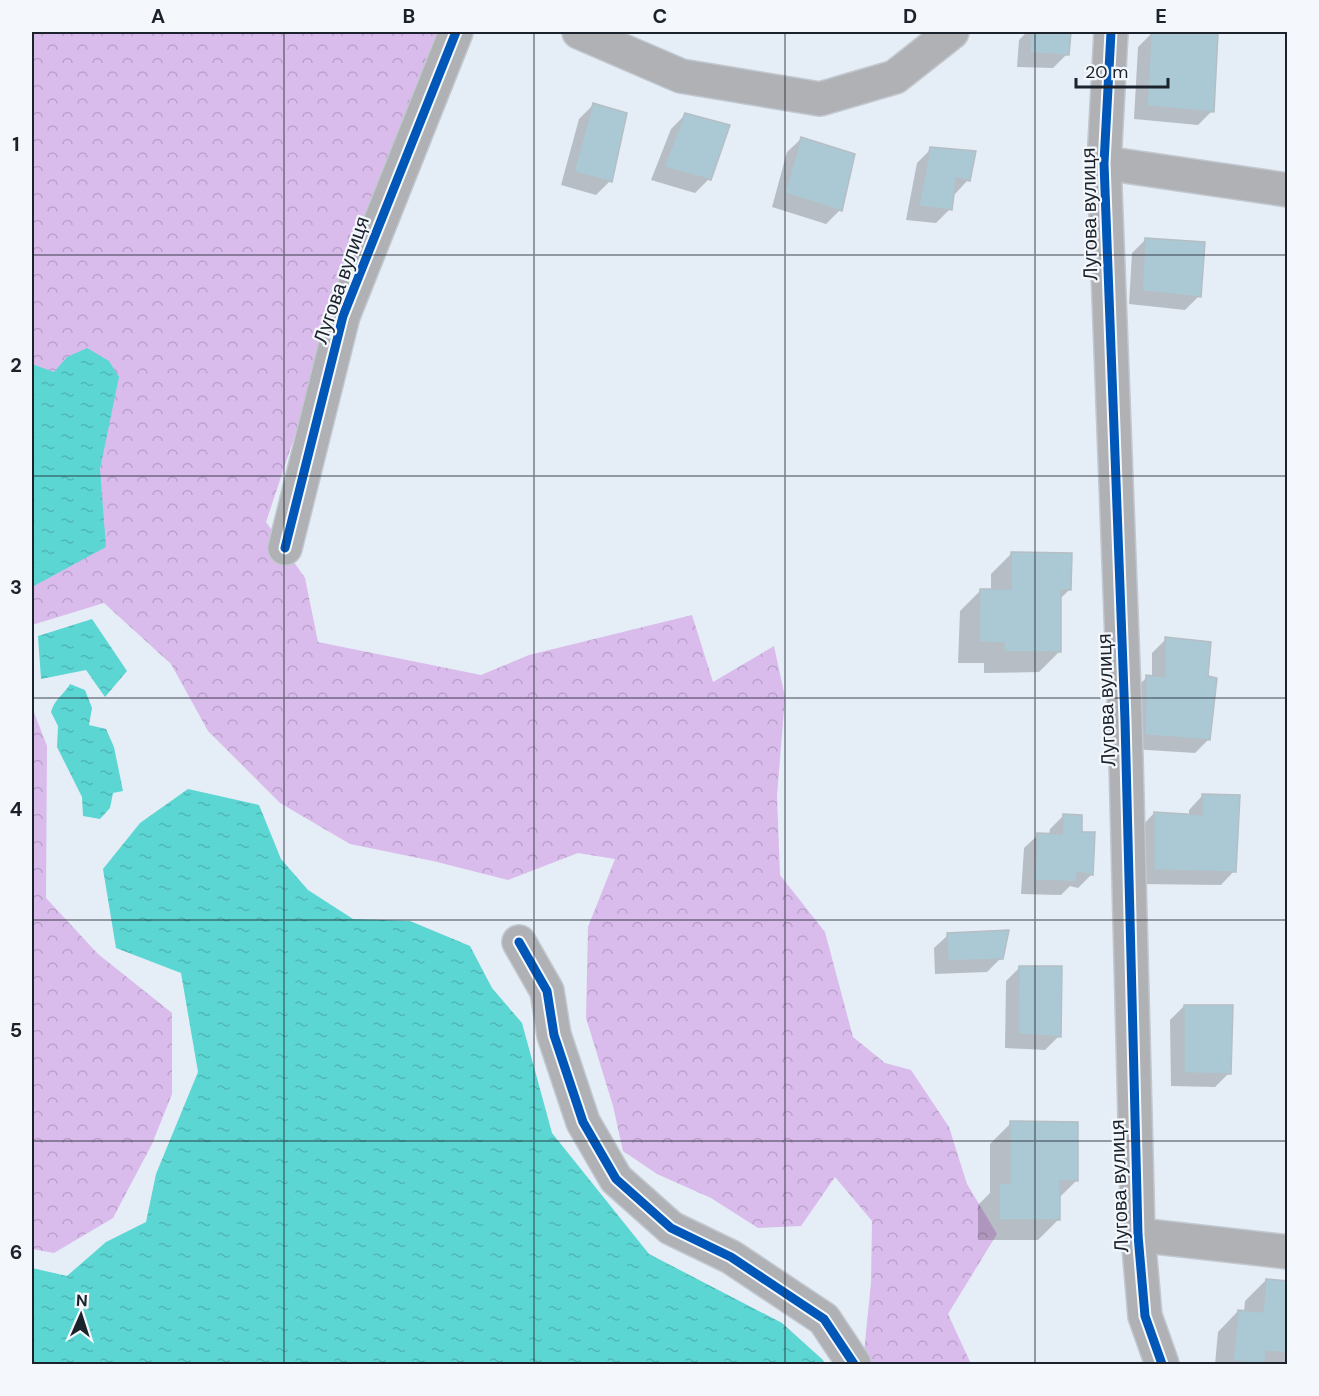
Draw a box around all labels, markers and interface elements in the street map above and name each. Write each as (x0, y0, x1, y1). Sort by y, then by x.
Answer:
text: A (151, 3, 165, 29)
text: B (403, 3, 415, 29)
text: C (653, 3, 667, 29)
text: D (903, 3, 917, 29)
text: E (1155, 3, 1167, 29)
scale bar (1076, 51, 1168, 89)
text: 20 m (1085, 60, 1128, 84)
text: 1 (12, 131, 20, 157)
street label: Лугова вулиця (1075, 147, 1103, 281)
street label: Лугова вулиця (307, 213, 375, 347)
text: 2 (10, 352, 22, 378)
text: 3 (10, 574, 22, 600)
street label: Лугова вулиця (1091, 633, 1121, 767)
text: 4 (10, 796, 23, 822)
text: 5 (10, 1017, 22, 1043)
street label: Лугова вулиця (1104, 1119, 1134, 1253)
text: 6 (10, 1239, 22, 1265)
north arrow (51, 1285, 111, 1345)
text: N (75, 1290, 88, 1311)

